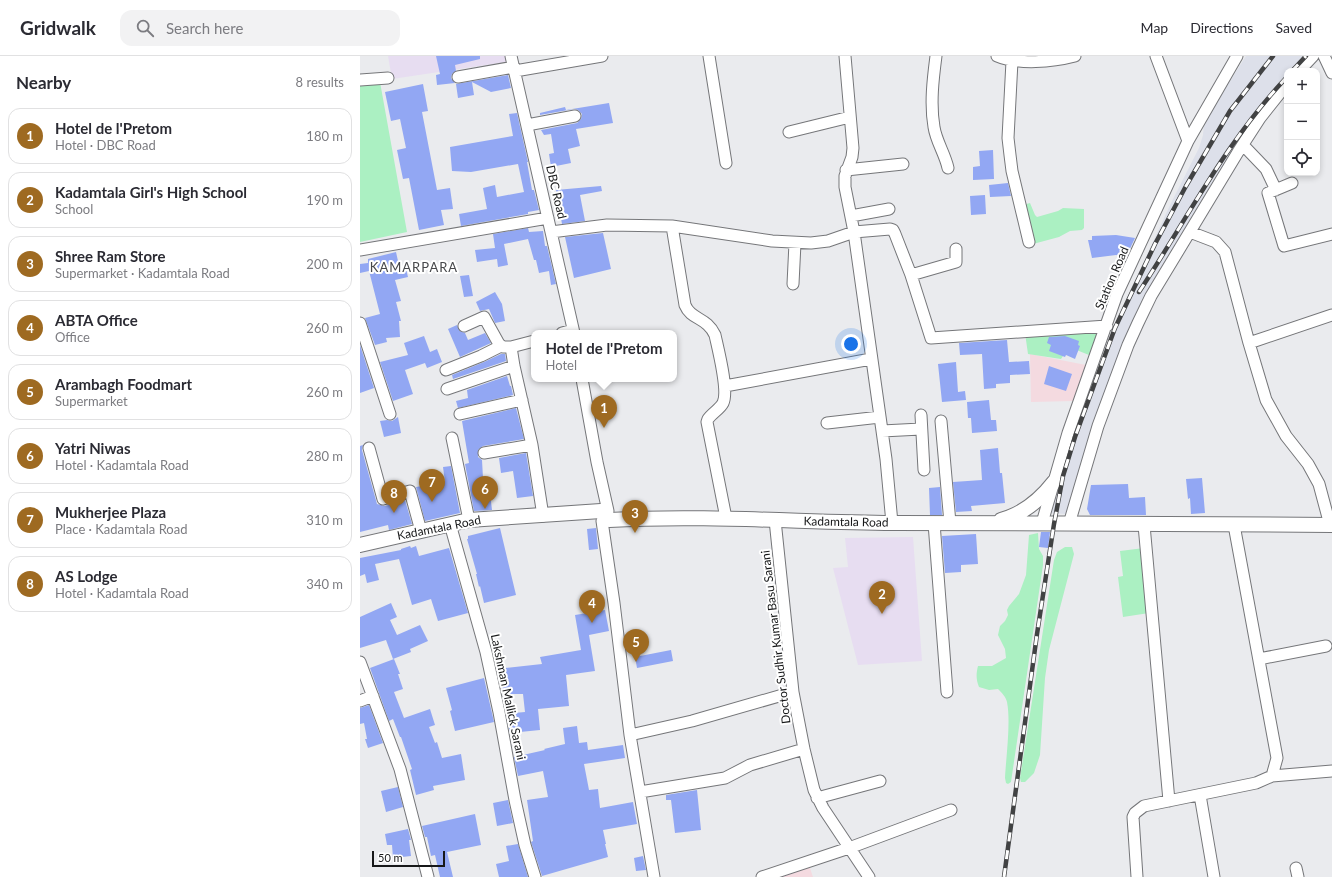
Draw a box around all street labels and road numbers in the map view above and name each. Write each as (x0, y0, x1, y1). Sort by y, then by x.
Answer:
street label: DBC Road (543, 164, 570, 220)
street label: Station Road (1092, 244, 1132, 312)
street label: Kadamtala Road (396, 512, 482, 543)
street label: Kadamtala Road (803, 513, 889, 530)
street label: Doctor Sudhir Kumar Basu Sarani (757, 549, 794, 725)
street label: Lakshman Mallick Sarani (488, 633, 529, 761)

